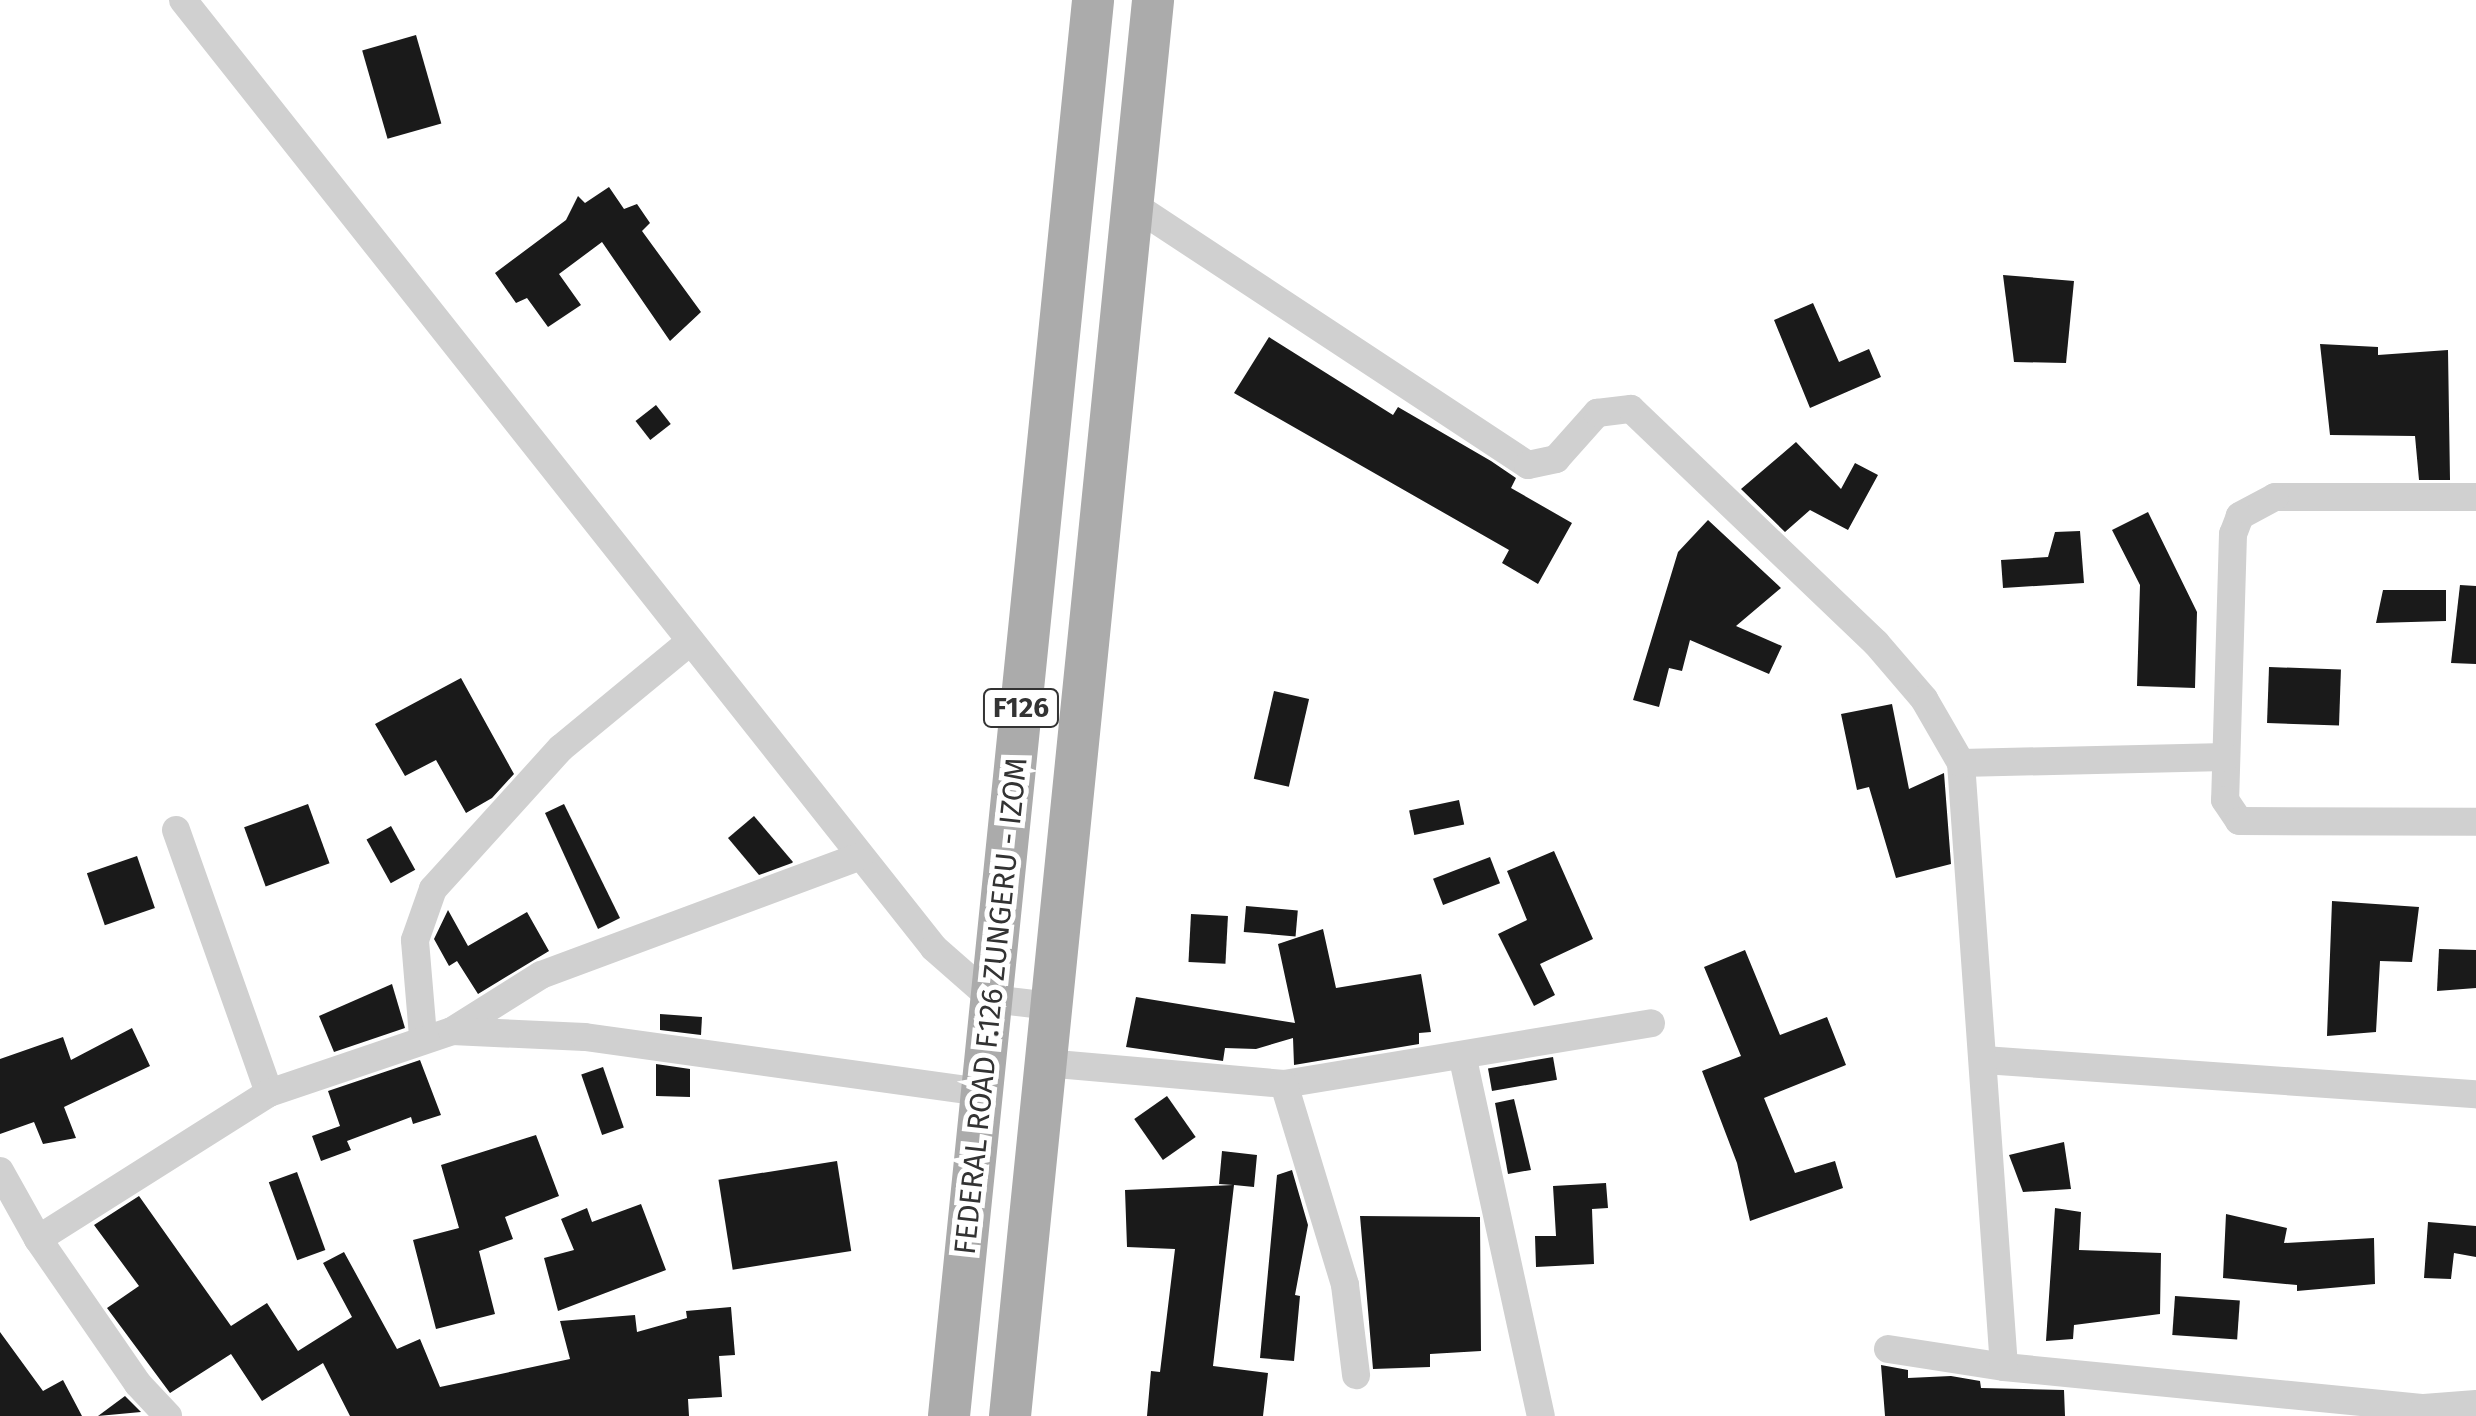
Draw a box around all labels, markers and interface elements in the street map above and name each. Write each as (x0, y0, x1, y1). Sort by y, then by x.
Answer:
road number: F126 (981, 685, 1061, 731)
street label: FEDERAL ROAD F.126 ZUNGERU - IZOM (947, 756, 1035, 1256)

